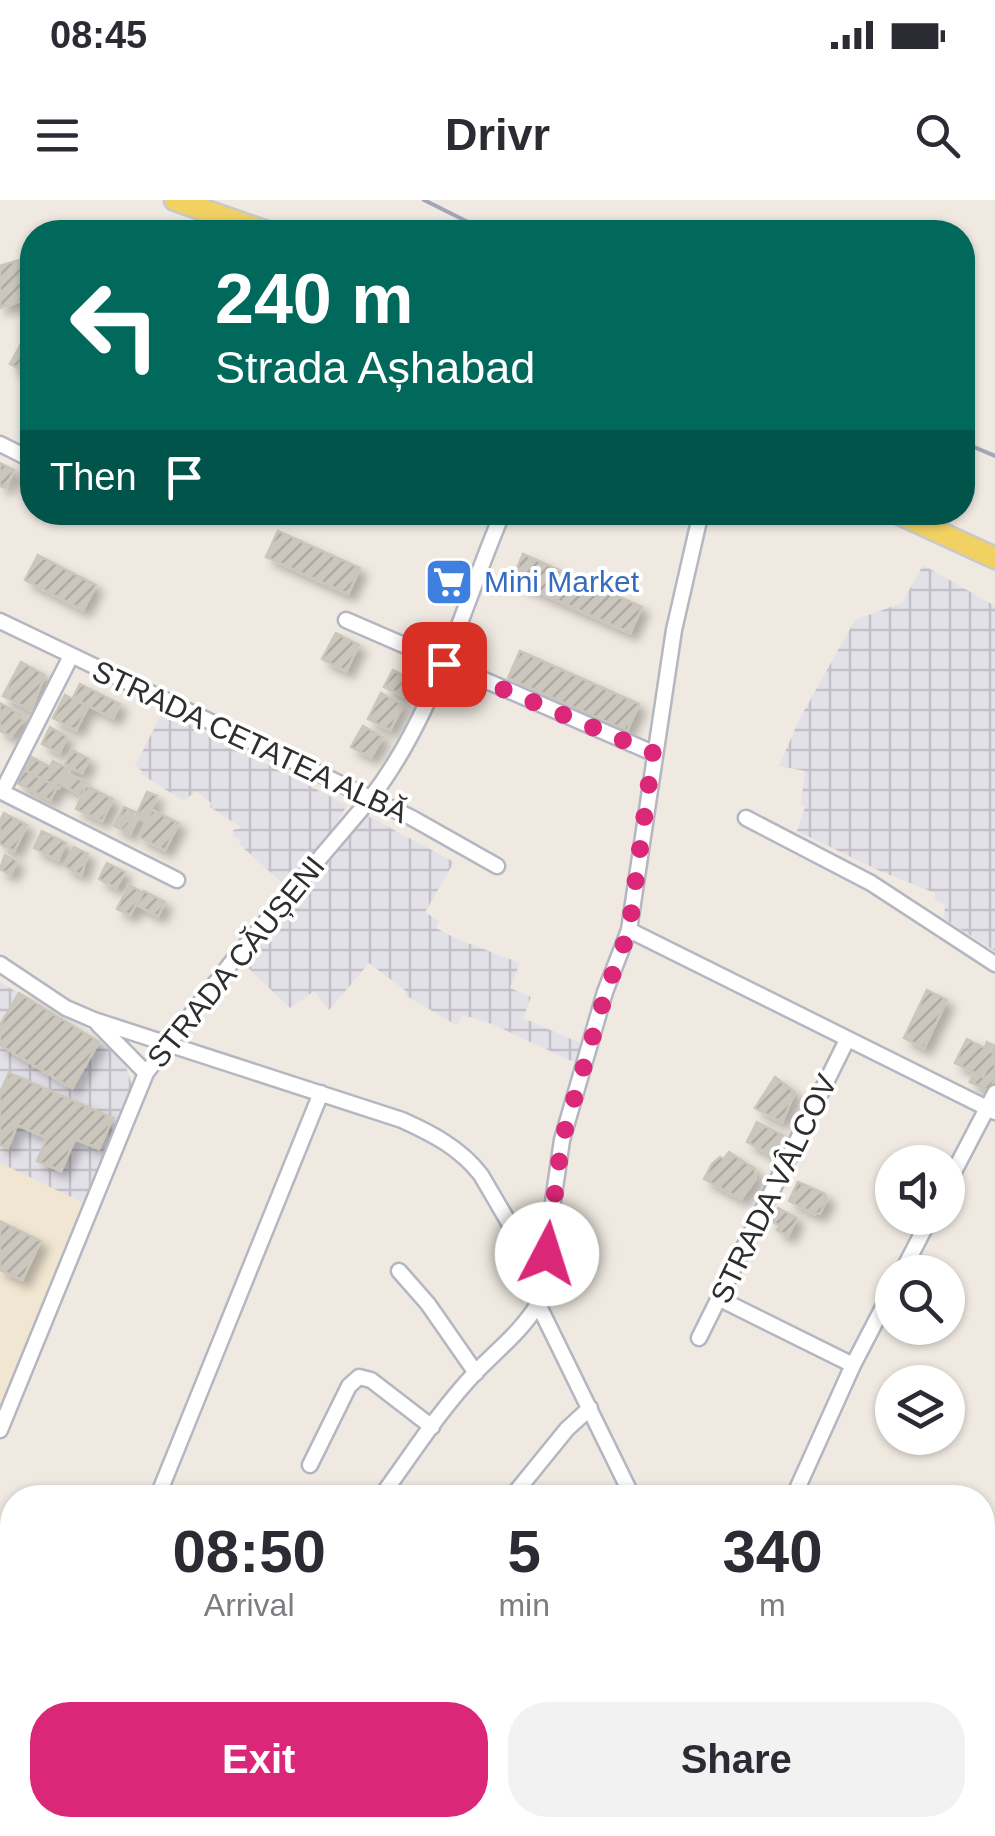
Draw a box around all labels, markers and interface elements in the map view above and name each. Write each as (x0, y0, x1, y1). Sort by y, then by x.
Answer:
text: 08:45 (50, 14, 147, 56)
icon: menu (30, 108, 85, 163)
icon: search (910, 108, 965, 163)
text: Drivr (445, 109, 550, 160)
icon: left (50, 260, 180, 390)
text: 240 m (215, 260, 413, 338)
text: Strada Așhabad (215, 342, 535, 393)
icon: arrive (157, 450, 212, 505)
text: Then (50, 456, 137, 498)
supermarket icon: Mini Market (423, 556, 475, 608)
place label: Mini Market (484, 565, 640, 598)
pin (402, 622, 487, 707)
icon: arrive (417, 637, 472, 692)
street label: STRADA CETATEA ALBĂ (87, 654, 413, 829)
street label: STRADA CĂUȘENI (140, 850, 331, 1074)
street label: STRADA VÂLCOV (704, 1069, 843, 1308)
map controls (875, 1145, 965, 1455)
button: sound (875, 1145, 965, 1235)
position arrow (495, 1202, 599, 1306)
button: search (875, 1255, 965, 1345)
button: layers (875, 1365, 965, 1455)
text: 08:50 (172, 1518, 326, 1585)
text: 5 (507, 1518, 541, 1585)
text: 340 (722, 1518, 823, 1585)
text: Arrival (204, 1587, 295, 1623)
text: min (498, 1587, 550, 1623)
text: m (759, 1587, 786, 1623)
button: Exit (30, 1702, 488, 1817)
button: Share (508, 1702, 965, 1817)

